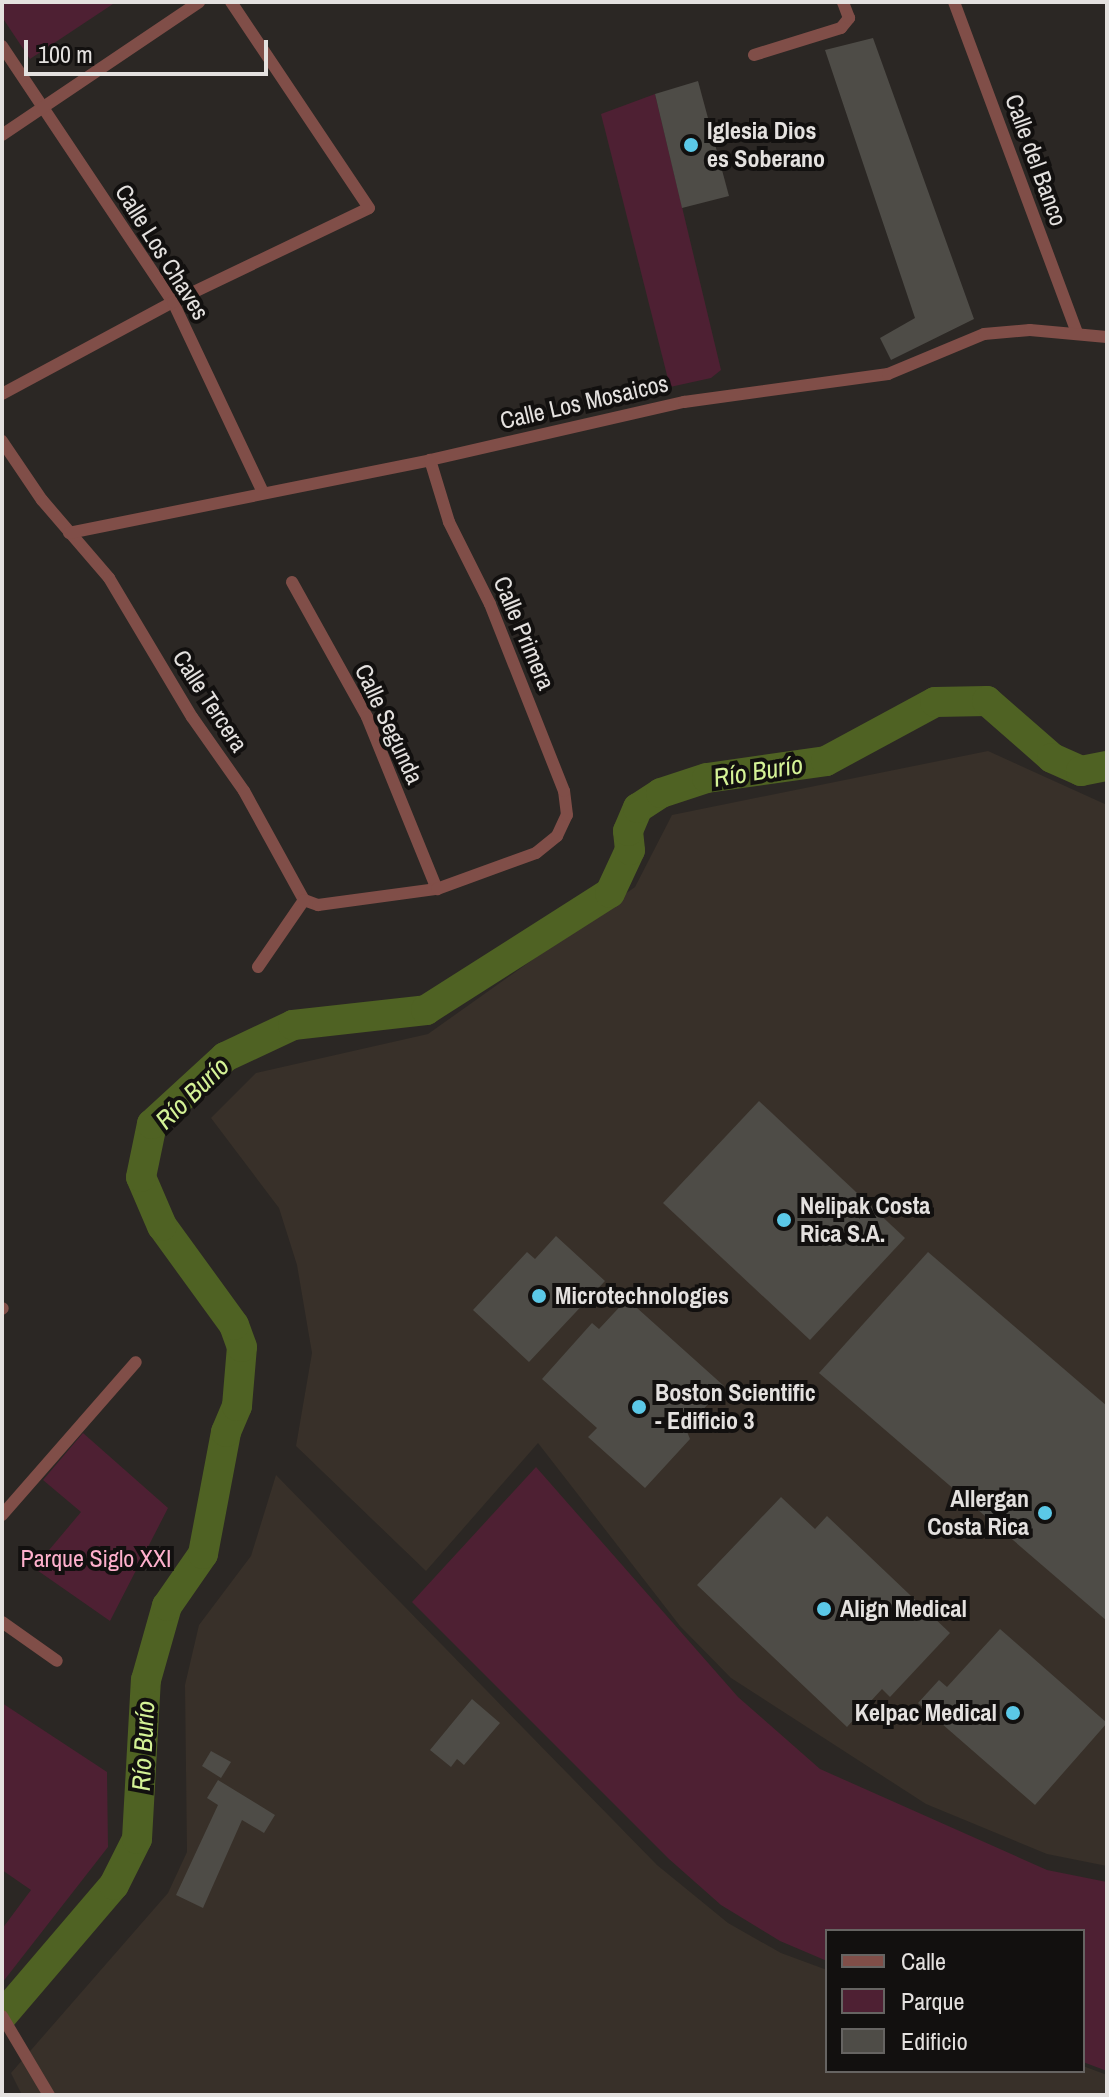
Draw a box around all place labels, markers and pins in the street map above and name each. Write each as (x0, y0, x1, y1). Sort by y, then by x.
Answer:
place label: Iglesia Dios es Soberano (707, 117, 825, 173)
marker: Iglesia Dios es Soberano (682, 136, 700, 154)
place label: Nelipak Costa Rica S.A. (800, 1192, 930, 1248)
marker: Nelipak Costa Rica S.A. (775, 1211, 793, 1229)
place label: Microtechnologies (555, 1282, 729, 1310)
marker: Microtechnologies (530, 1287, 548, 1305)
place label: Boston Scientific - Edificio 3 (655, 1379, 816, 1435)
marker: Boston Scientific - Edificio 3 (630, 1398, 648, 1416)
place label: Allergan Costa Rica (927, 1485, 1029, 1541)
marker: Allergan Costa Rica (1036, 1504, 1054, 1522)
place label: Align Medical (840, 1595, 967, 1623)
marker: Align Medical (815, 1600, 833, 1618)
place label: Kelpac Medical (855, 1699, 997, 1727)
marker: Kelpac Medical (1004, 1704, 1022, 1722)

